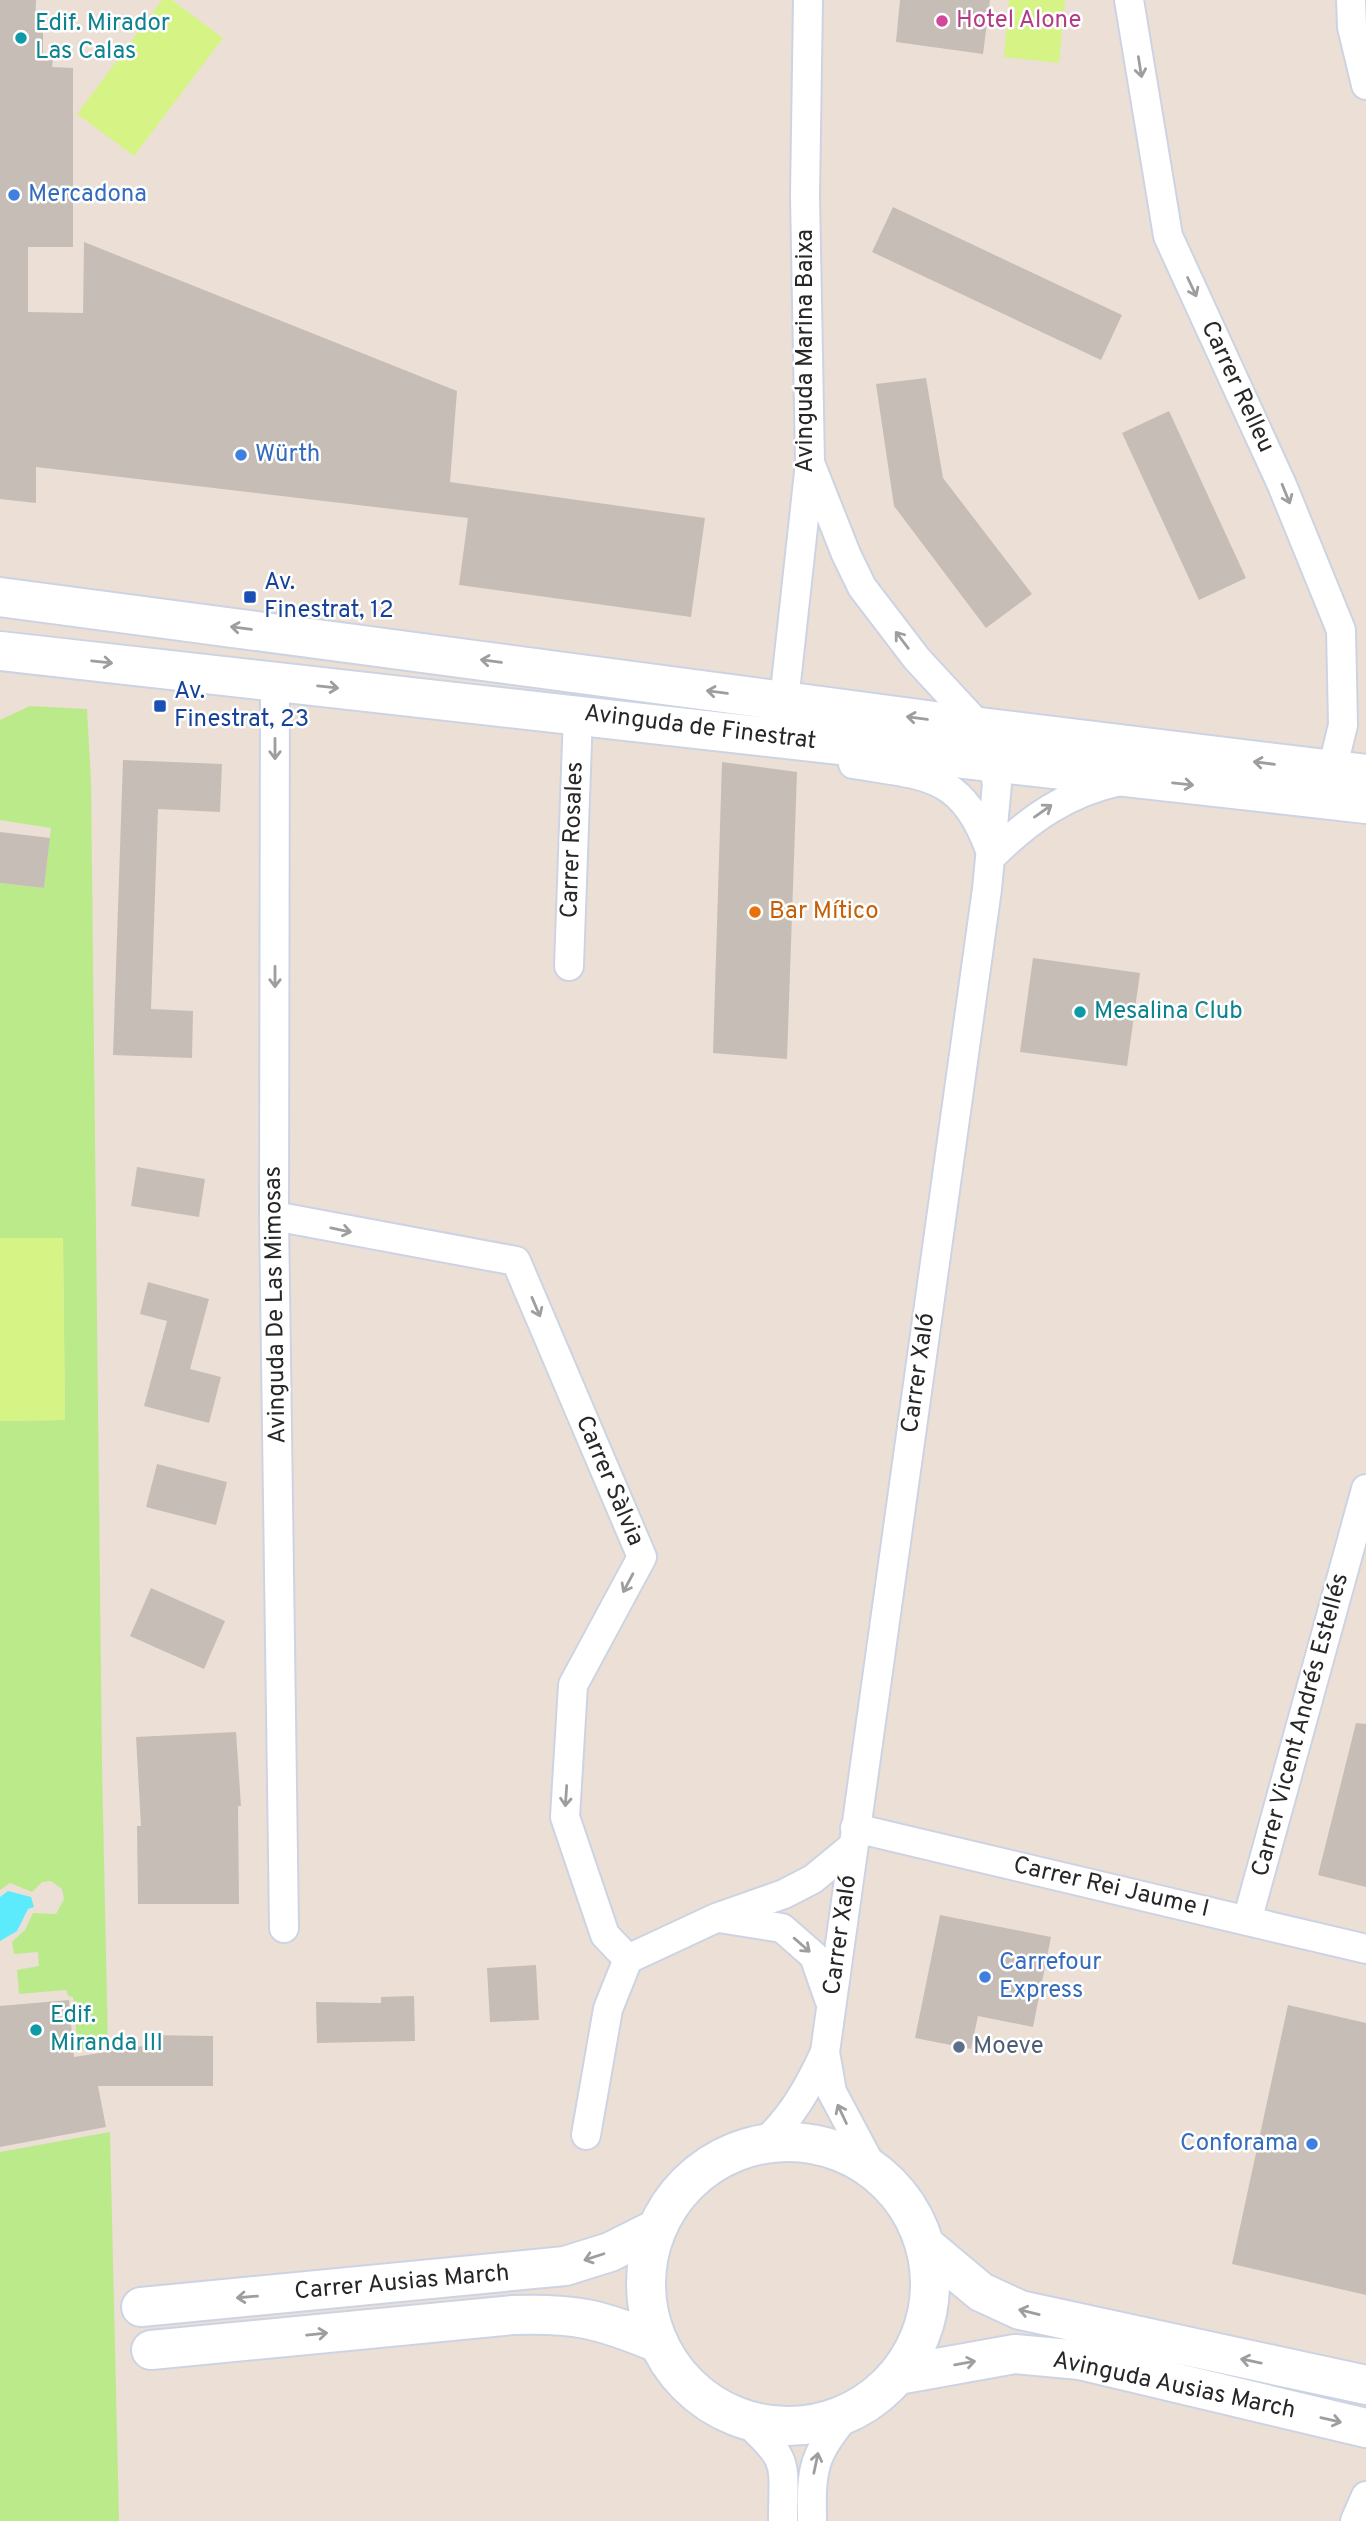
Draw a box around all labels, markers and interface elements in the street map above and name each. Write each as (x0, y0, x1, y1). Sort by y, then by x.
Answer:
place label: Hotel Alone (956, 6, 1081, 36)
place label: Edif. Mirador Las Calas (35, 9, 170, 67)
marker: Hotel Alone (934, 13, 950, 29)
marker: Edif. Mirador Las Calas (13, 30, 29, 46)
one-way arrow (1134, 55, 1147, 78)
place label: Mercadona (28, 180, 147, 210)
marker: Mercadona (6, 187, 22, 203)
street label: Avinguda Marina Baixa (791, 229, 821, 473)
one-way arrow (1186, 276, 1199, 298)
street label: Carrer Relleu (1193, 316, 1281, 458)
place label: Würth (255, 440, 320, 470)
marker: Würth (233, 447, 249, 463)
one-way arrow (1280, 483, 1293, 505)
place label: Av. Finestrat, 12 (264, 568, 394, 626)
marker: Av. Finestrat, 12 (242, 589, 258, 605)
one-way arrow (230, 621, 253, 634)
one-way arrow (895, 631, 910, 649)
one-way arrow (480, 655, 503, 668)
one-way arrow (90, 656, 112, 669)
place label: Av. Finestrat, 23 (174, 677, 309, 735)
one-way arrow (316, 680, 339, 693)
one-way arrow (706, 685, 728, 698)
marker: Av. Finestrat, 23 (152, 698, 168, 714)
street label: Avinguda de Finestrat (582, 699, 818, 757)
one-way arrow (906, 712, 928, 725)
one-way arrow (268, 738, 282, 761)
one-way arrow (1253, 756, 1276, 769)
street label: Carrer Rosales (555, 761, 591, 919)
one-way arrow (1171, 778, 1193, 791)
one-way arrow (1033, 804, 1052, 818)
place label: Bar Mítico (769, 897, 879, 927)
marker: Bar Mítico (747, 904, 763, 920)
one-way arrow (268, 965, 282, 988)
place label: Mesalina Club (1094, 997, 1243, 1027)
marker: Mesalina Club (1072, 1004, 1088, 1020)
street label: Avinguda De Las Mimosas (259, 1166, 293, 1444)
one-way arrow (329, 1223, 352, 1237)
one-way arrow (530, 1295, 543, 1317)
street label: Carrer Xaló (896, 1311, 942, 1435)
street label: Carrer Sàlvia (568, 1411, 650, 1551)
street label: Carrer Vicent Andrés Estellés (1246, 1570, 1356, 1880)
one-way arrow (621, 1572, 635, 1592)
one-way arrow (559, 1784, 572, 1807)
street label: Carrer Rei Jaume I (1010, 1851, 1212, 1925)
street label: Carrer Xaló (818, 1873, 864, 1997)
one-way arrow (793, 1937, 811, 1953)
place label: Carrefour Express (999, 1948, 1102, 2006)
marker: Carrefour Express (977, 1969, 993, 1985)
place label: Edif. Miranda III (50, 2001, 163, 2059)
marker: Edif. Miranda III (28, 2022, 44, 2038)
place label: Moeve (973, 2032, 1044, 2062)
marker: Moeve (951, 2039, 967, 2055)
one-way arrow (835, 2104, 848, 2125)
place label: Conforama (1180, 2129, 1298, 2159)
marker: Conforama (1304, 2136, 1320, 2152)
one-way arrow (583, 2251, 605, 2264)
street label: Carrer Ausias March (293, 2259, 511, 2307)
one-way arrow (236, 2291, 259, 2304)
one-way arrow (1018, 2305, 1041, 2318)
one-way arrow (305, 2327, 328, 2340)
street label: Avinguda Ausias March (1050, 2346, 1298, 2426)
one-way arrow (1240, 2353, 1263, 2367)
one-way arrow (953, 2356, 976, 2369)
one-way arrow (1320, 2414, 1342, 2427)
one-way arrow (811, 2452, 824, 2474)

